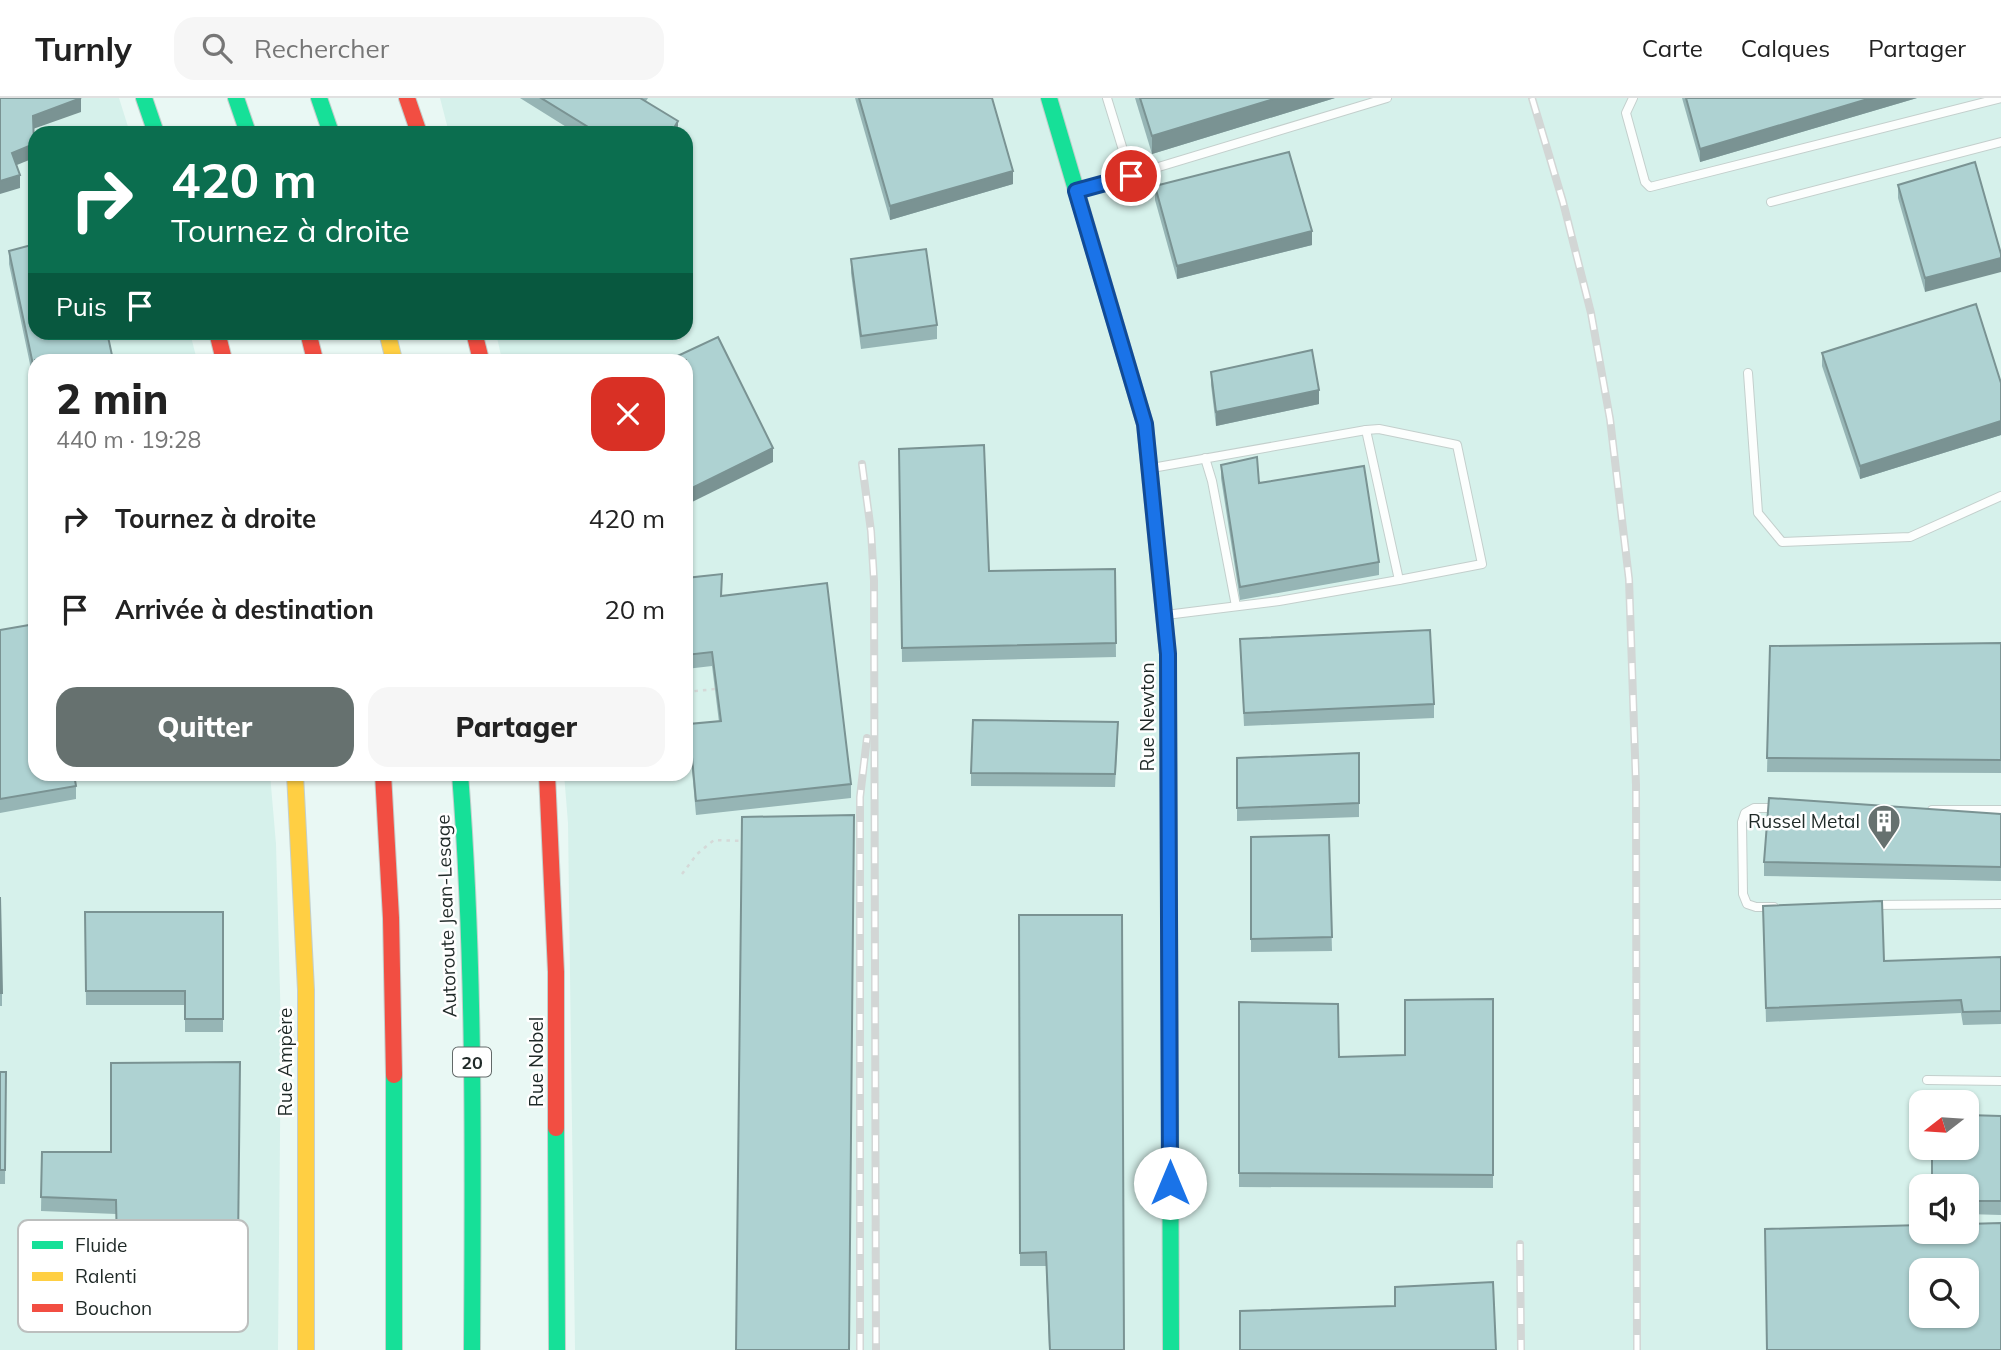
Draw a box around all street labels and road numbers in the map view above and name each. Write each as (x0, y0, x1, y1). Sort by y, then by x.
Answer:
street label: Rue Newton (1135, 662, 1159, 772)
street label: Autoroute Jean-Lesage (430, 814, 462, 1018)
street label: Rue Ampère (273, 1008, 297, 1116)
street label: Rue Nobel (524, 1017, 548, 1107)
road number: 20 (453, 1048, 491, 1077)

